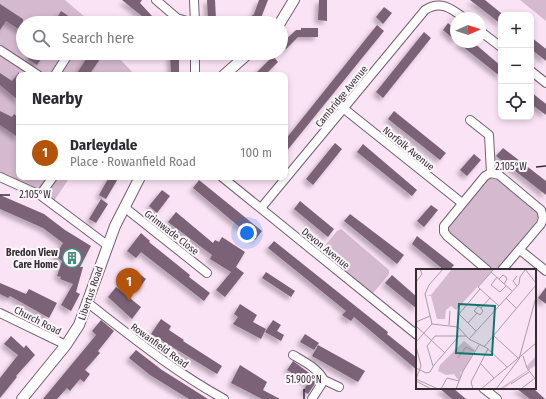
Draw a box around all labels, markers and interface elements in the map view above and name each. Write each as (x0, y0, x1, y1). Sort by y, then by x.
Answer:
north arrow (450, 12, 486, 48)
map controls (498, 12, 534, 120)
button: + (498, 12, 534, 48)
search box (16, 16, 288, 60)
icon: search (30, 27, 52, 49)
text: Search here (62, 29, 134, 47)
button: − (498, 48, 534, 84)
street label: Cambridge Avenue (313, 63, 370, 130)
button: locate (498, 84, 534, 120)
text: Nearby (32, 88, 83, 109)
street label: Norfolk Avenue (380, 124, 437, 173)
text: Darleydale (70, 136, 137, 154)
text: 1 (42, 145, 48, 160)
text: 100 m (240, 145, 272, 160)
text: Place · Rowanfield Road (70, 154, 196, 169)
text: 2.105°W (495, 161, 527, 173)
text: 2.105°W (19, 189, 51, 201)
street label: Grimwade Close (142, 208, 201, 258)
your location (237, 223, 257, 243)
street label: Devon Avenue (299, 226, 352, 272)
place label: Bredon View Care Home (6, 247, 58, 271)
building icon: Bredon View Care Home (61, 247, 83, 269)
street label: Libertus Road (76, 265, 106, 322)
pin: 1 (116, 268, 142, 301)
inset map (416, 269, 536, 389)
street label: Church Road (12, 304, 63, 338)
street label: Rowanfield Road (128, 321, 191, 371)
text: 51.900°N (286, 374, 322, 386)

